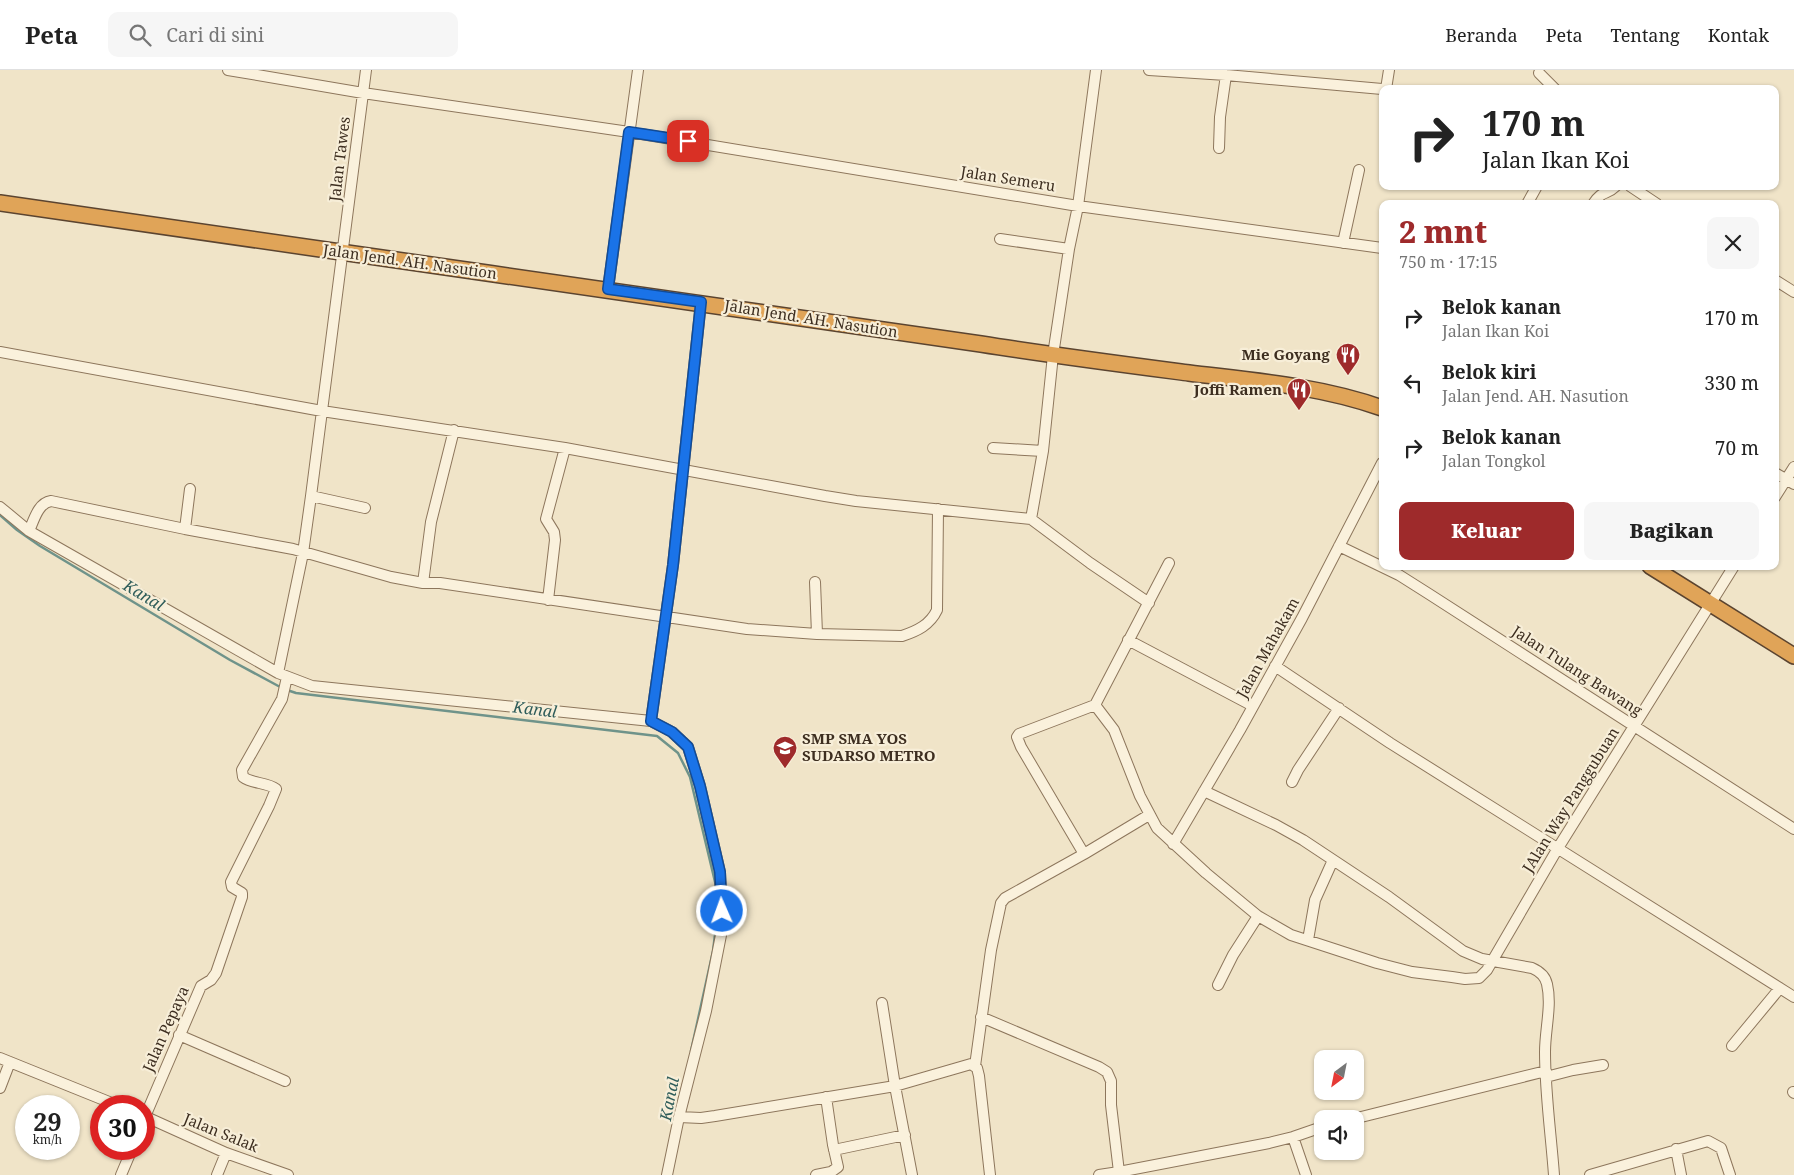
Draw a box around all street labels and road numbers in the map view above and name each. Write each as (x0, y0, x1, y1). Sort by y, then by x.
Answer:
street label: Jalan Tawes (324, 115, 354, 203)
street label: Jalan Semeru (958, 161, 1057, 195)
street label: Jalan Jend. AH. Nasution (321, 239, 499, 283)
street label: Jalan Jend. AH. Nasution (722, 294, 900, 342)
street label: Jalan Mahakam (1231, 594, 1303, 702)
street label: Jalan Tulang Bawang (1508, 620, 1646, 720)
street label: JAlan Way Panggubuan (1517, 723, 1623, 877)
street label: Jalan Pepaya (137, 983, 193, 1076)
street label: Jalan Salak (180, 1108, 262, 1156)

